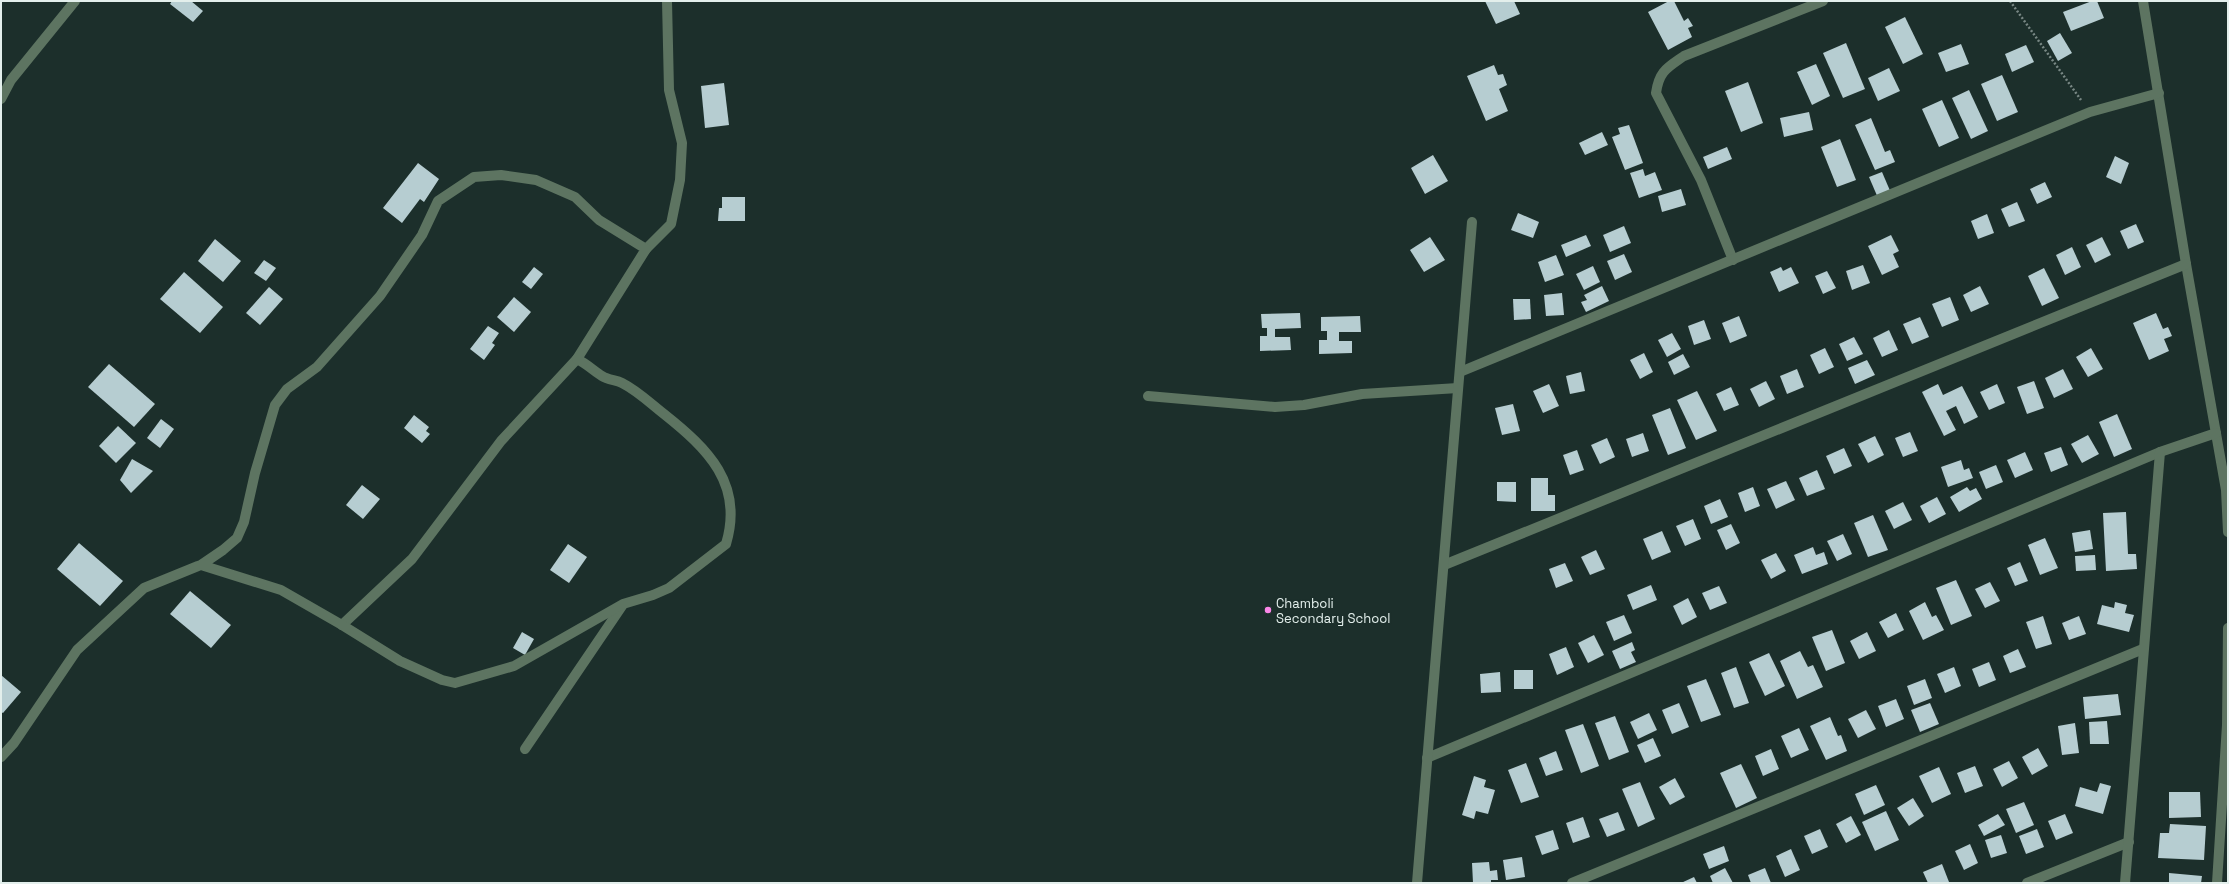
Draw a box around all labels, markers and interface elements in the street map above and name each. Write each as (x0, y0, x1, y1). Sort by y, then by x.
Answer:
place label: Chamboli Secondary School (1276, 595, 1390, 627)
marker: Chamboli Secondary School (1263, 605, 1273, 615)

